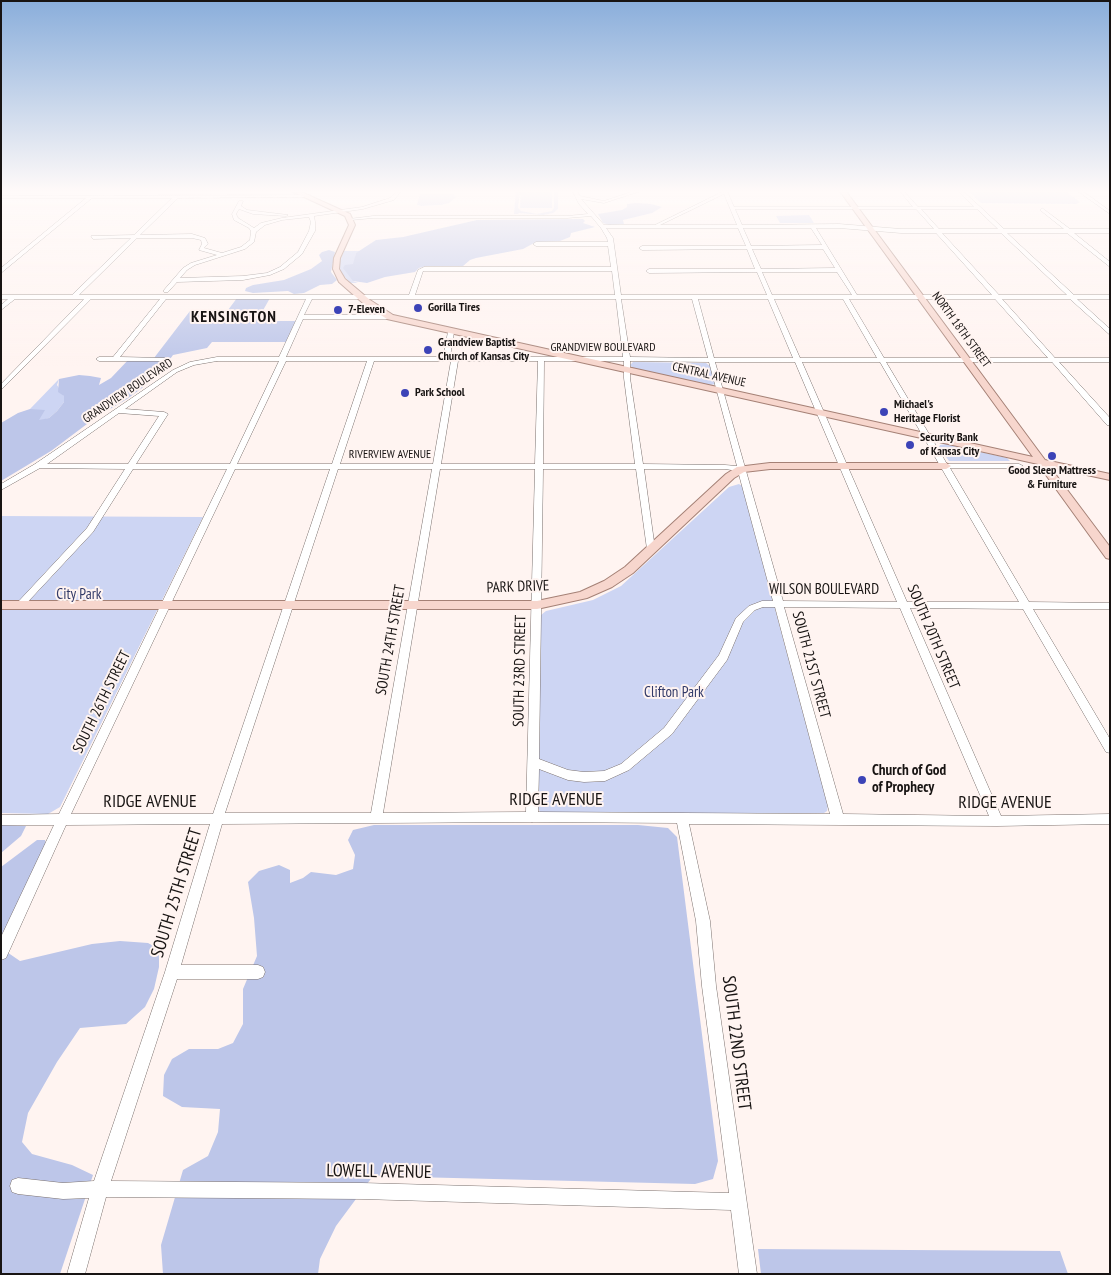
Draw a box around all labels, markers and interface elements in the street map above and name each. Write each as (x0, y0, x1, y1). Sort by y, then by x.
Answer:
street label: NORTH 18TH STREET (929, 290, 993, 370)
place label: Gorilla Tires (428, 301, 480, 315)
marker: Gorilla Tires (412, 302, 424, 314)
place label: 7-Eleven (348, 303, 385, 317)
marker: 7-Eleven (332, 304, 344, 316)
district label: KENSINGTON (190, 307, 278, 327)
place label: Grandview Baptist Church of Kansas City (438, 336, 529, 364)
street label: GRANDVIEW BOULEVARD (550, 341, 656, 355)
marker: Grandview Baptist Church of Kansas City (422, 344, 434, 356)
street label: GRANDVIEW BOULEVARD (80, 356, 176, 426)
street label: CENTRAL AVENUE (671, 360, 747, 390)
place label: Park School (415, 386, 465, 400)
marker: Park School (399, 387, 411, 399)
place label: Michael's Heritage Florist (894, 398, 960, 426)
marker: Michael's Heritage Florist (878, 406, 890, 418)
place label: Security Bank of Kansas City (920, 431, 979, 459)
marker: Security Bank of Kansas City (904, 439, 916, 451)
street label: RIVERVIEW AVENUE (349, 448, 431, 462)
marker: Good Sleep Mattress & Furniture (1046, 450, 1058, 462)
place label: Good Sleep Mattress & Furniture (1008, 464, 1096, 492)
street label: PARK DRIVE (486, 577, 550, 597)
street label: WILSON BOULEVARD (769, 581, 879, 599)
street label: SOUTH 20TH STREET (903, 582, 963, 692)
street label: SOUTH 24TH STREET (372, 583, 410, 697)
park label: City Park (56, 586, 102, 604)
street label: SOUTH 21ST STREET (788, 609, 834, 721)
street label: SOUTH 23RD STREET (510, 615, 530, 727)
street label: SOUTH 26TH STREET (69, 648, 135, 756)
park label: Clifton Park (644, 684, 704, 702)
place label: Church of God of Prophecy (872, 762, 946, 797)
marker: Church of God of Prophecy (856, 774, 868, 786)
street label: RIDGE AVENUE (509, 789, 603, 811)
street label: RIDGE AVENUE (103, 791, 197, 813)
street label: RIDGE AVENUE (958, 792, 1052, 814)
street label: SOUTH 25TH STREET (147, 826, 207, 960)
street label: SOUTH 22ND STREET (717, 974, 755, 1112)
street label: LOWELL AVENUE (326, 1160, 432, 1184)

